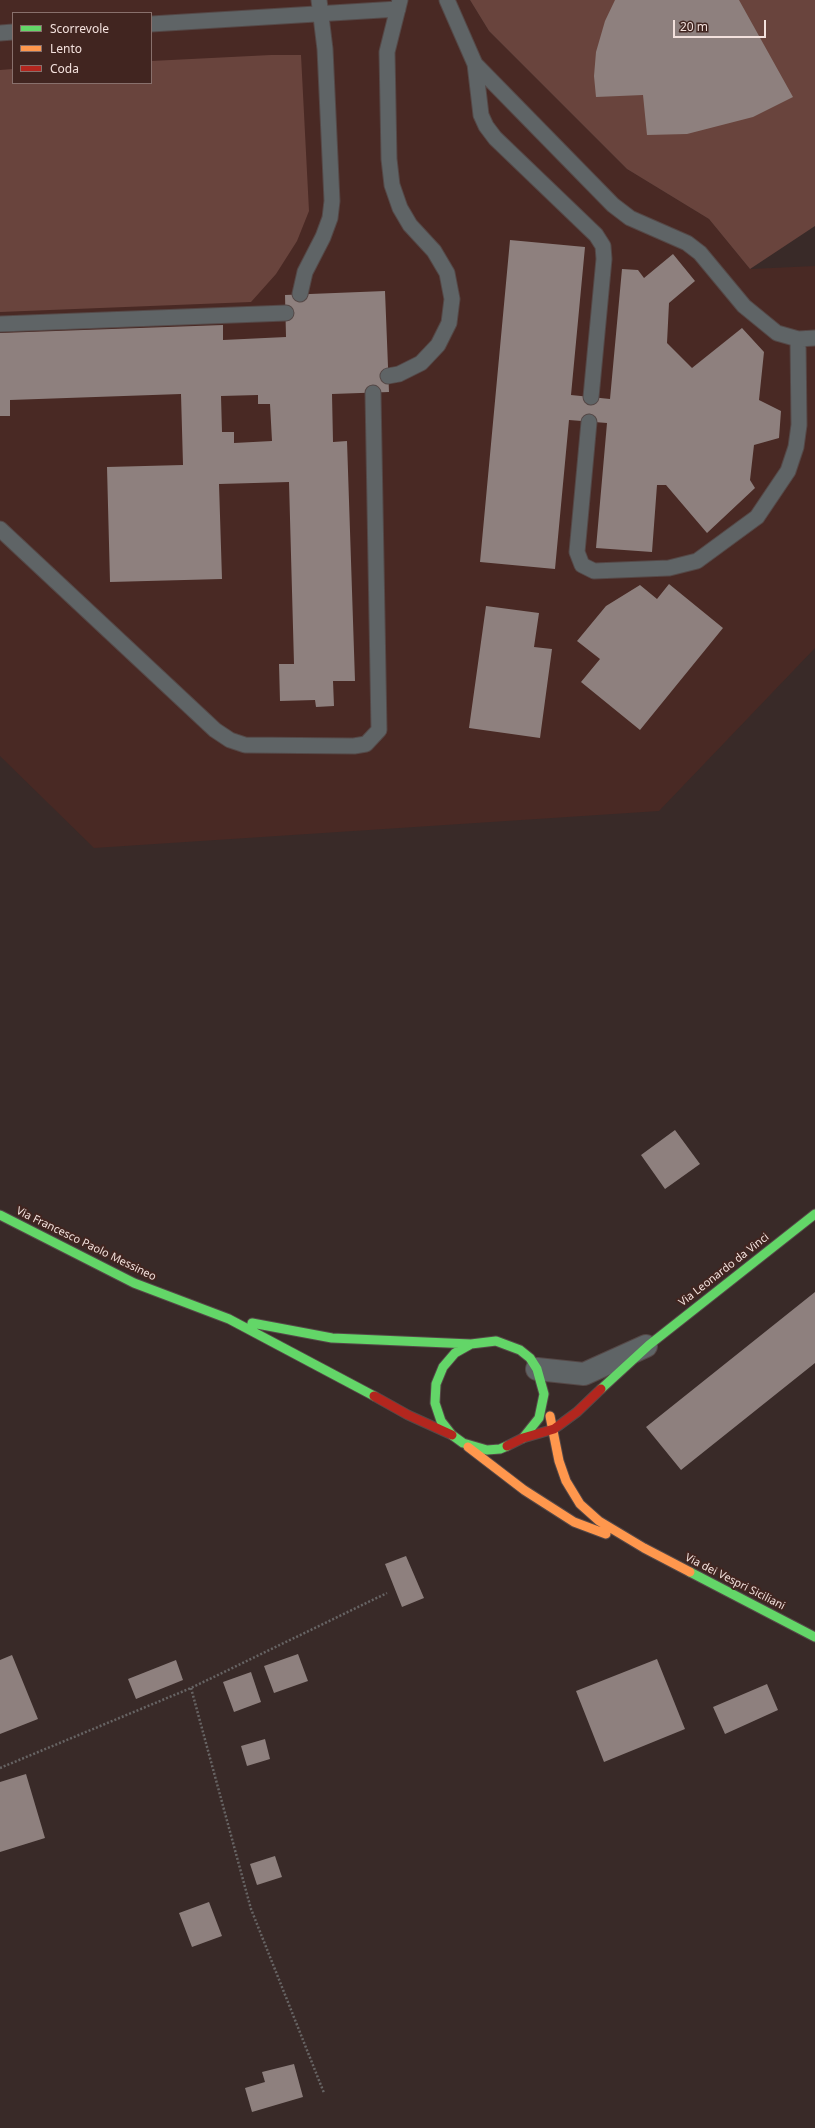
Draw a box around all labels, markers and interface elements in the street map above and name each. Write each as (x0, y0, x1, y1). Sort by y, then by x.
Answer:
legend (12, 12, 152, 84)
scale bar (675, 12, 768, 38)
text: 20 m (680, 18, 708, 35)
text: Scorrevole (50, 20, 109, 37)
text: Lento (50, 40, 82, 57)
text: Coda (50, 60, 79, 77)
street label: Via Francesco Paolo Messineo (14, 1204, 158, 1284)
street label: Via Leonardo da Vinci (676, 1231, 772, 1309)
street label: Via dei Vespri Siciliani (683, 1551, 787, 1613)

